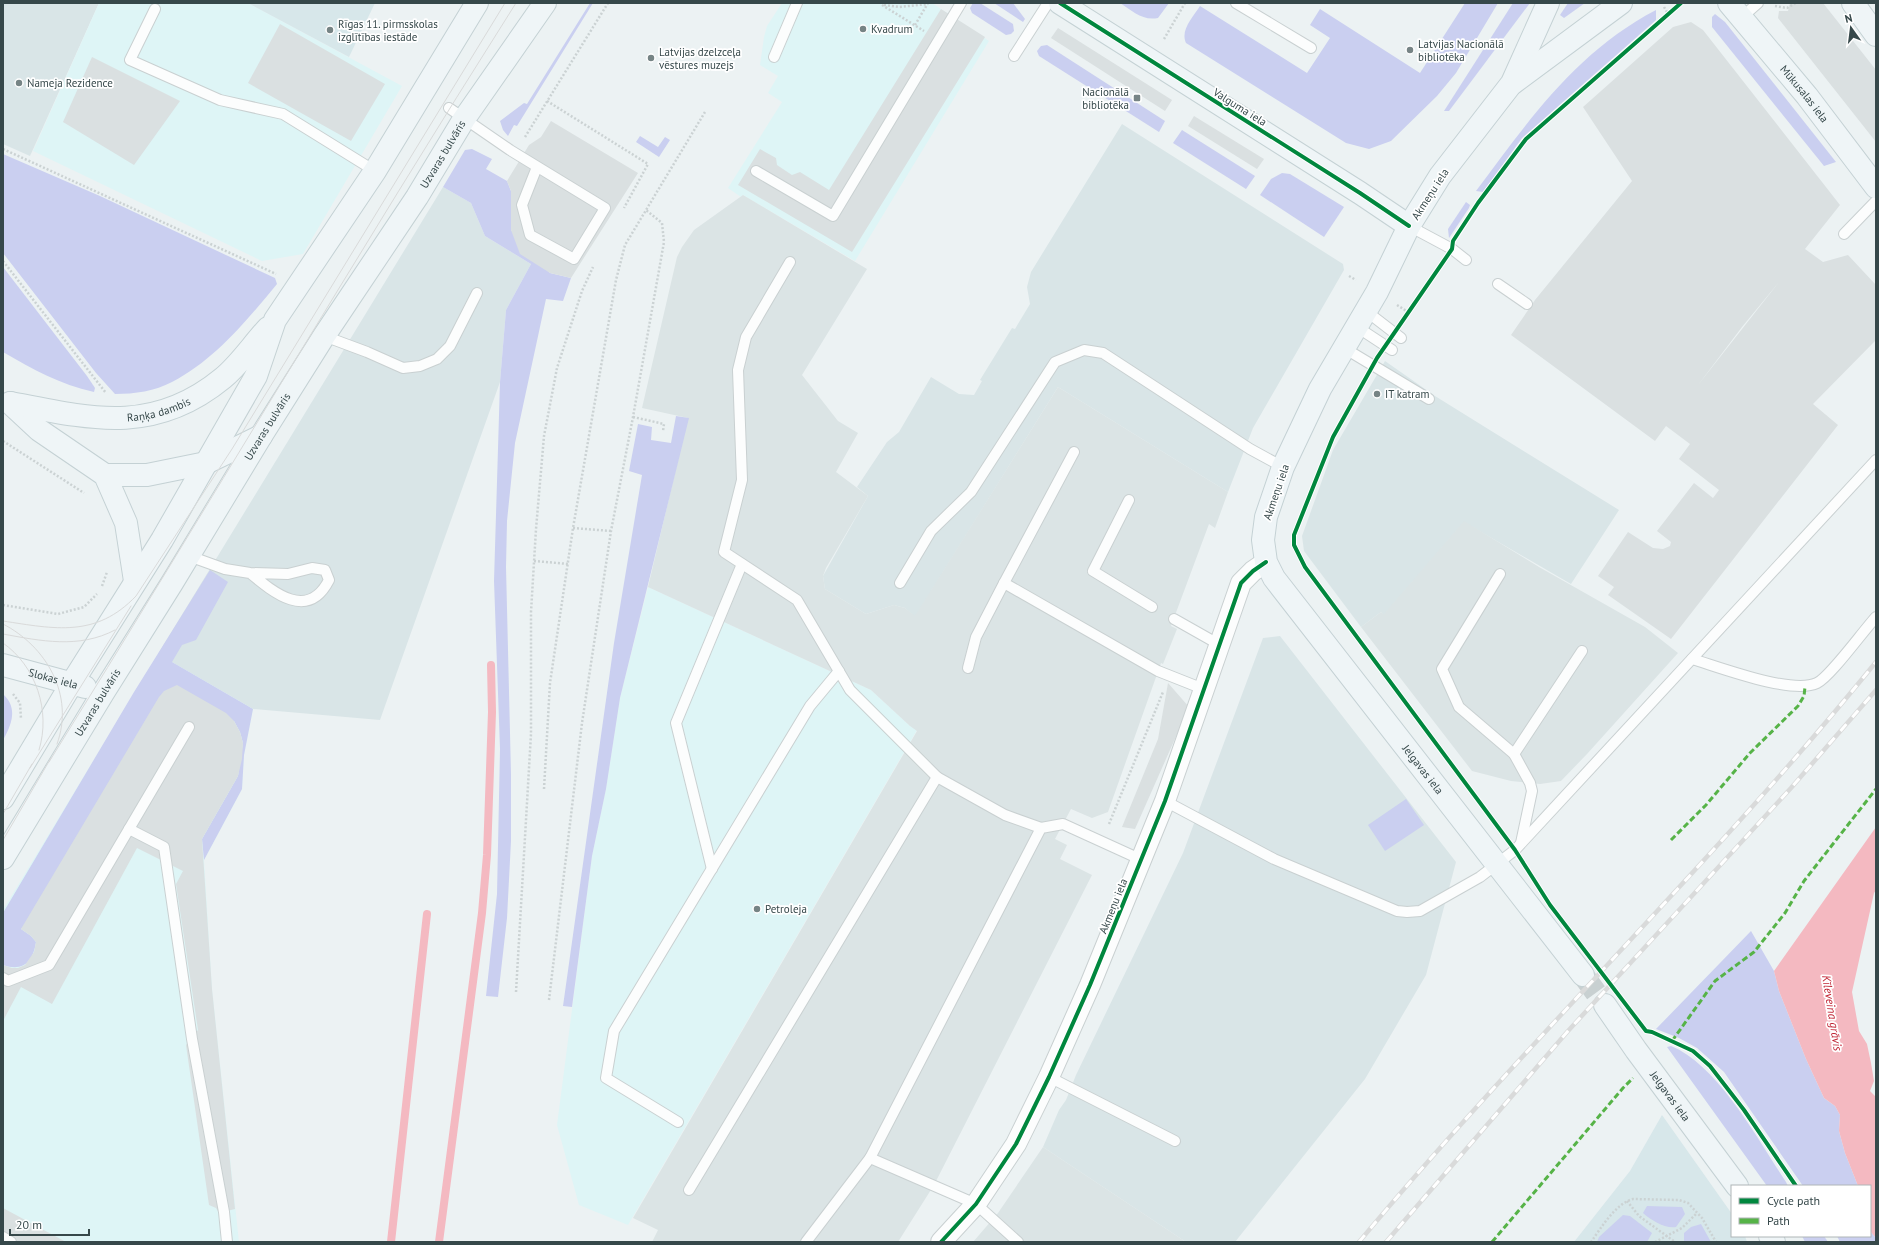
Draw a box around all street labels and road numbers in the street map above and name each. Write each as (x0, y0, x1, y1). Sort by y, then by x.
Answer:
street label: Mūkusalas iela (1777, 62, 1832, 125)
street label: Valguma iela (1210, 84, 1269, 129)
street label: Uzvaras bulvāris (417, 117, 469, 191)
street label: Akmeņu iela (1408, 166, 1453, 223)
street label: Uzvaras bulvāris (241, 390, 294, 463)
street label: Raņķa dambis (126, 394, 193, 425)
street label: Akmeņu iela (1260, 462, 1293, 522)
street label: Slokas iela (27, 665, 79, 692)
street label: Uzvaras bulvāris (71, 666, 124, 739)
street label: Jelgavas iela (1399, 741, 1447, 797)
street label: Akmeņu iela (1096, 876, 1131, 936)
street label: Jelgavas iela (1646, 1067, 1693, 1124)

